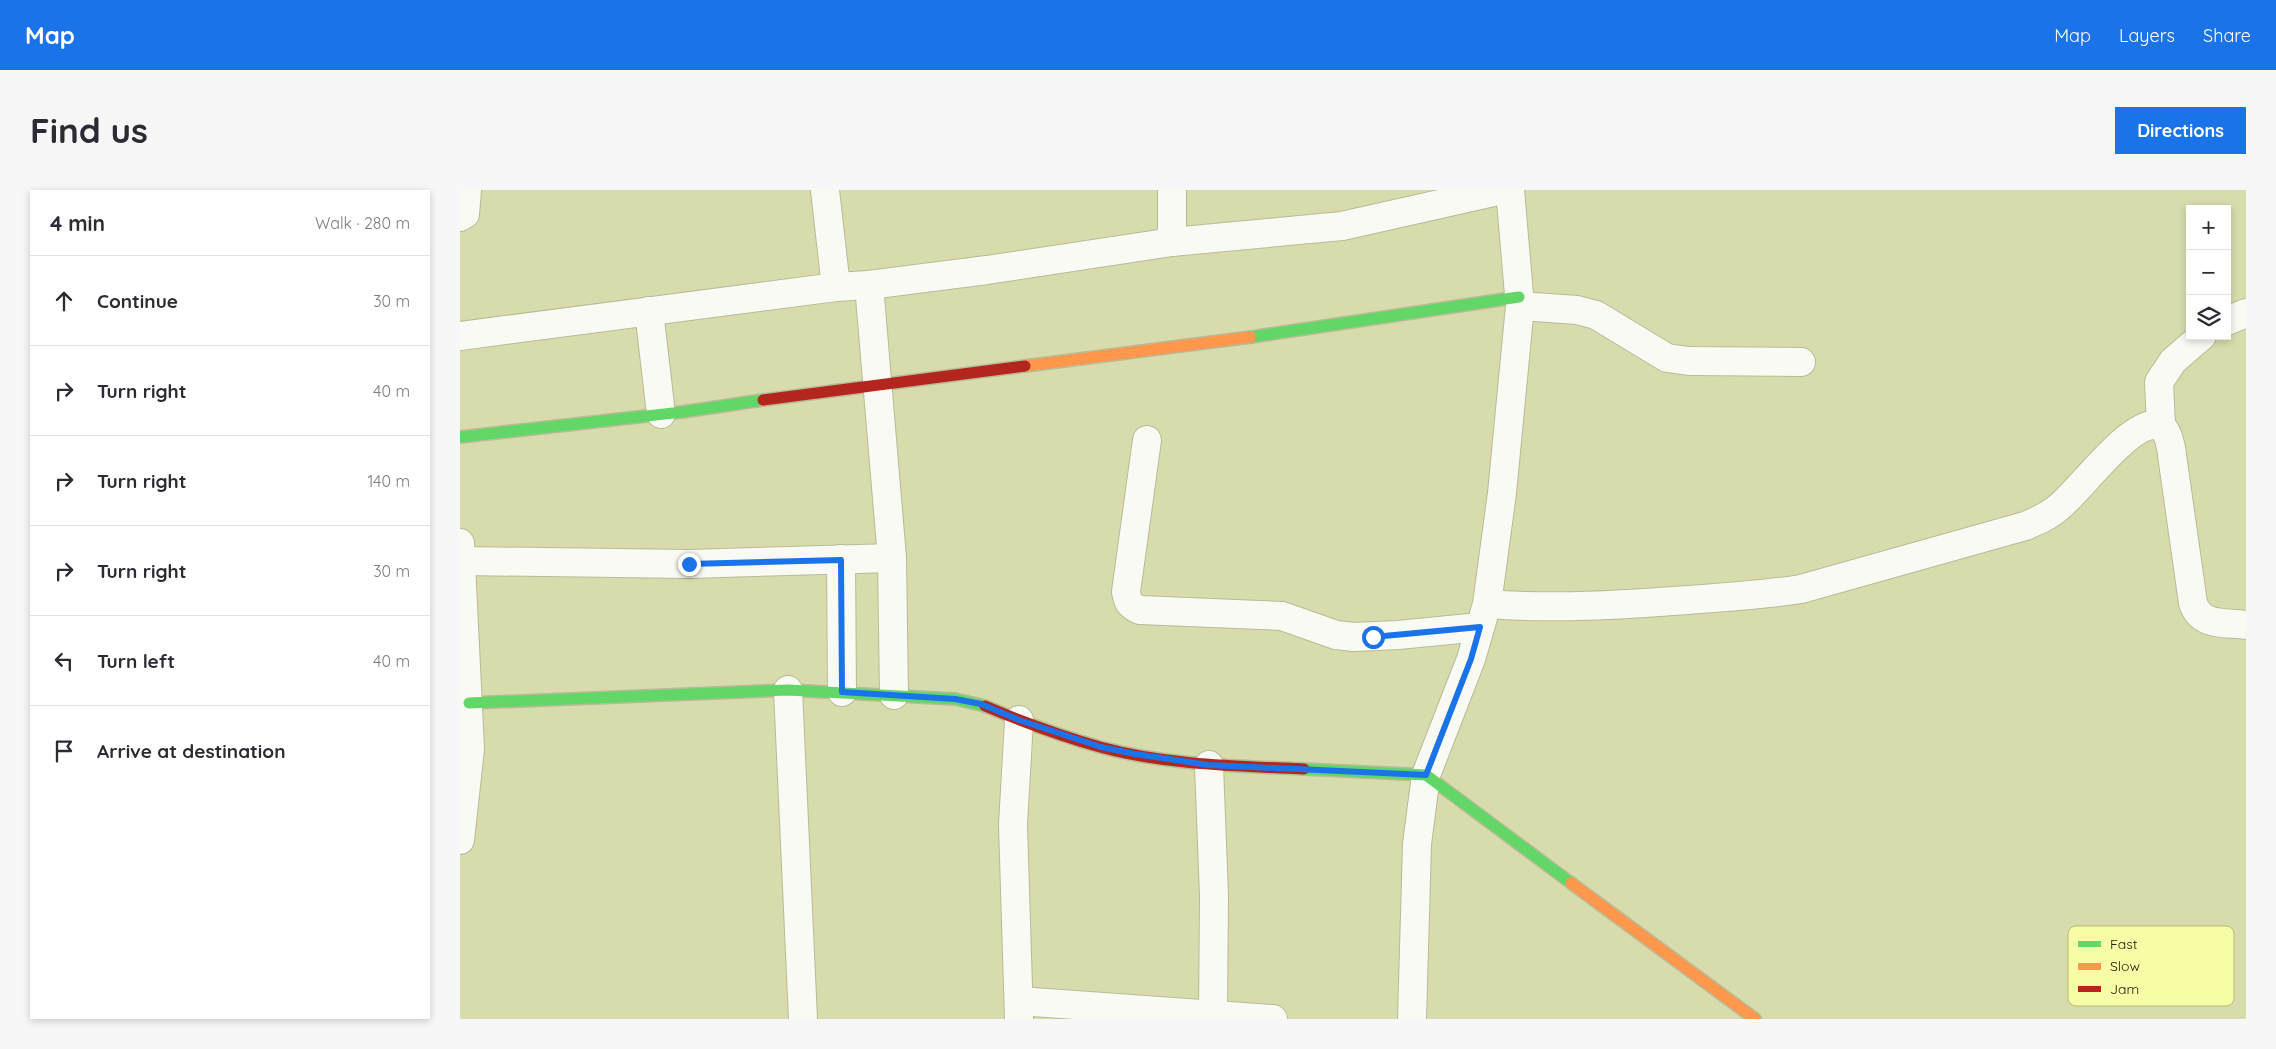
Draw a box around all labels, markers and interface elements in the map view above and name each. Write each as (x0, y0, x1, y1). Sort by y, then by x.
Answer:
text: Map (25, 20, 75, 50)
text: Map (2054, 24, 2091, 47)
text: Layers (2119, 24, 2175, 47)
text: Share (2203, 24, 2251, 47)
button: Directions (2115, 107, 2246, 154)
text: Find us (30, 108, 148, 152)
map controls (2186, 205, 2231, 340)
button: + (2186, 205, 2231, 250)
text: 4 min (50, 210, 105, 236)
text: Walk · 280 m (315, 213, 410, 233)
button: − (2186, 250, 2231, 295)
icon: ahead (50, 287, 78, 315)
text: Continue (97, 289, 178, 313)
text: 30 m (373, 291, 410, 311)
button: layers (2186, 295, 2231, 340)
icon: right (50, 377, 78, 405)
text: Turn right (97, 379, 186, 403)
text: 40 m (373, 381, 410, 401)
icon: right (50, 467, 78, 495)
text: Turn right (97, 469, 186, 493)
text: 140 m (367, 471, 410, 491)
route end (678, 553, 701, 576)
icon: right (50, 557, 78, 585)
text: Turn right (97, 559, 186, 583)
text: 30 m (373, 561, 410, 581)
route start (1362, 626, 1385, 649)
icon: left (50, 647, 78, 675)
text: Turn left (97, 649, 175, 673)
text: 40 m (373, 651, 410, 671)
icon: arrive (50, 737, 78, 765)
text: Arrive at destination (97, 739, 286, 763)
legend (2068, 926, 2234, 1006)
text: Fast (2110, 935, 2138, 953)
text: Slow (2110, 957, 2140, 975)
text: Jam (2110, 980, 2139, 998)

